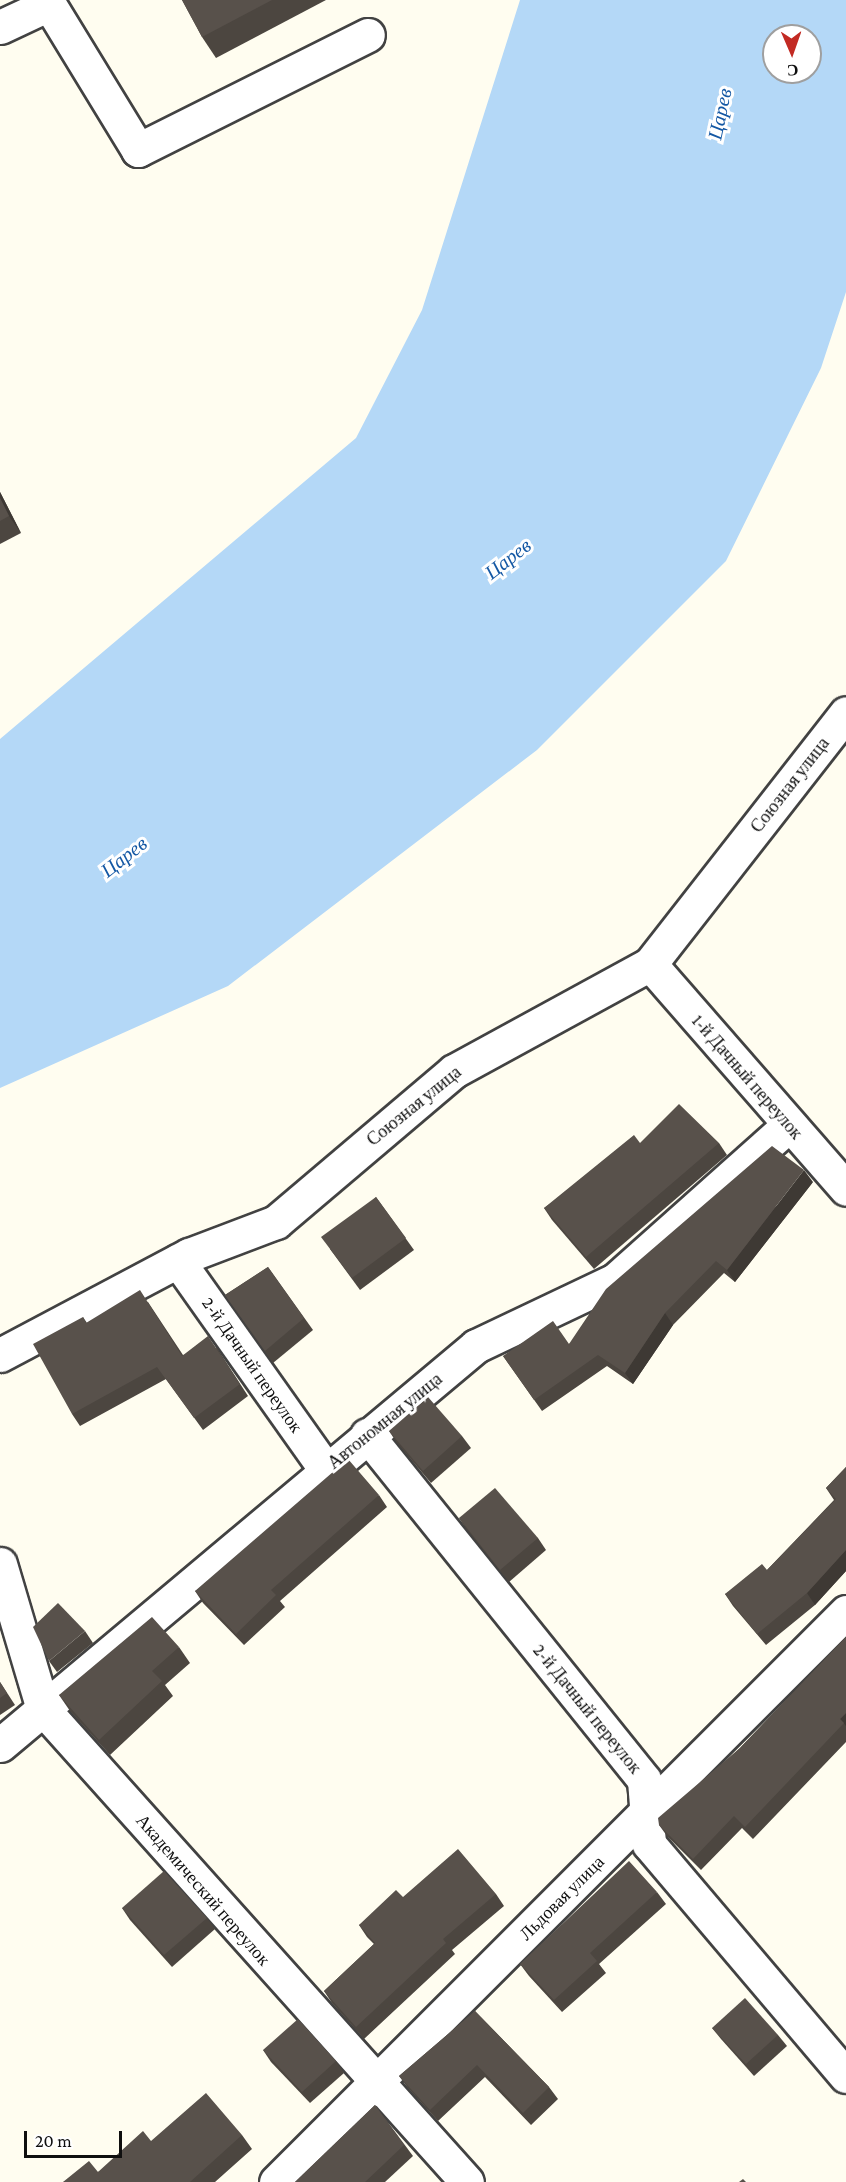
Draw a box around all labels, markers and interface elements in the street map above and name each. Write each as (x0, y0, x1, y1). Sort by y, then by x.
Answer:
north arrow (762, 24, 822, 84)
text: С (787, 62, 799, 79)
water label: Царев (703, 86, 737, 142)
water label: Царев (480, 534, 536, 584)
street label: Союзная улица (746, 733, 834, 837)
water label: Царев (96, 832, 152, 882)
street label: 1-й Дачный переулок (687, 1010, 807, 1144)
street label: Союзная улица (362, 1061, 466, 1151)
street label: 2-й Дачный переулок (197, 1293, 307, 1437)
street label: Автономная улица (323, 1368, 447, 1474)
street label: 2-й Дачный переулок (528, 1640, 646, 1778)
street label: Академический переулок (131, 1810, 275, 1970)
street label: Льдовая улица (515, 1851, 609, 1945)
scale bar (27, 2119, 124, 2157)
text: 20 m (35, 2131, 72, 2151)

